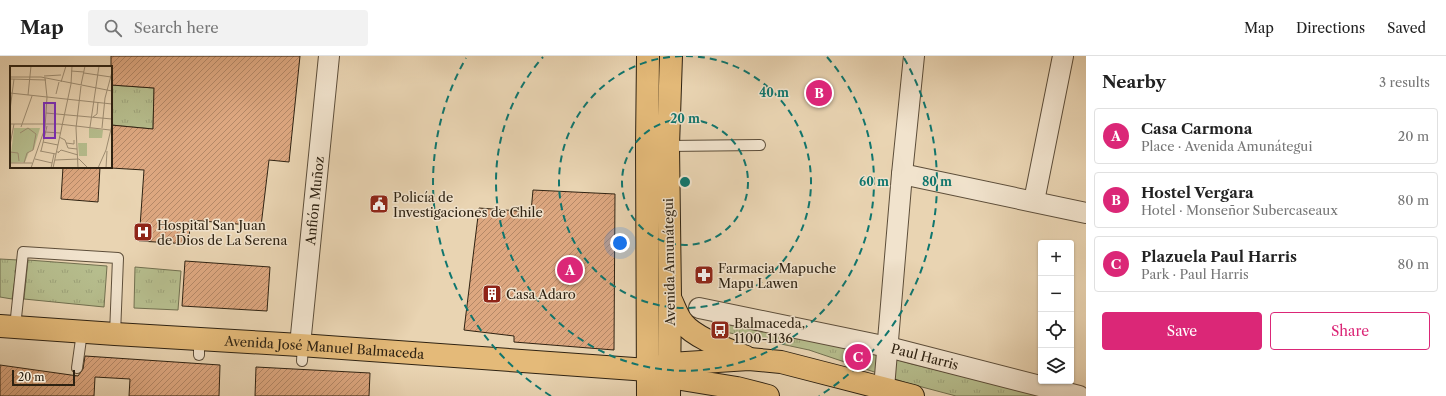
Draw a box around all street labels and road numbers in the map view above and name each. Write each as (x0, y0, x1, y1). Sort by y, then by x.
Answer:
street label: Anfión Muñoz (302, 155, 327, 247)
street label: Avenida Amunátegui (660, 198, 678, 327)
street label: Avenida José Manuel Balmaceda (223, 332, 425, 362)
street label: Paul Harris (889, 340, 961, 373)

